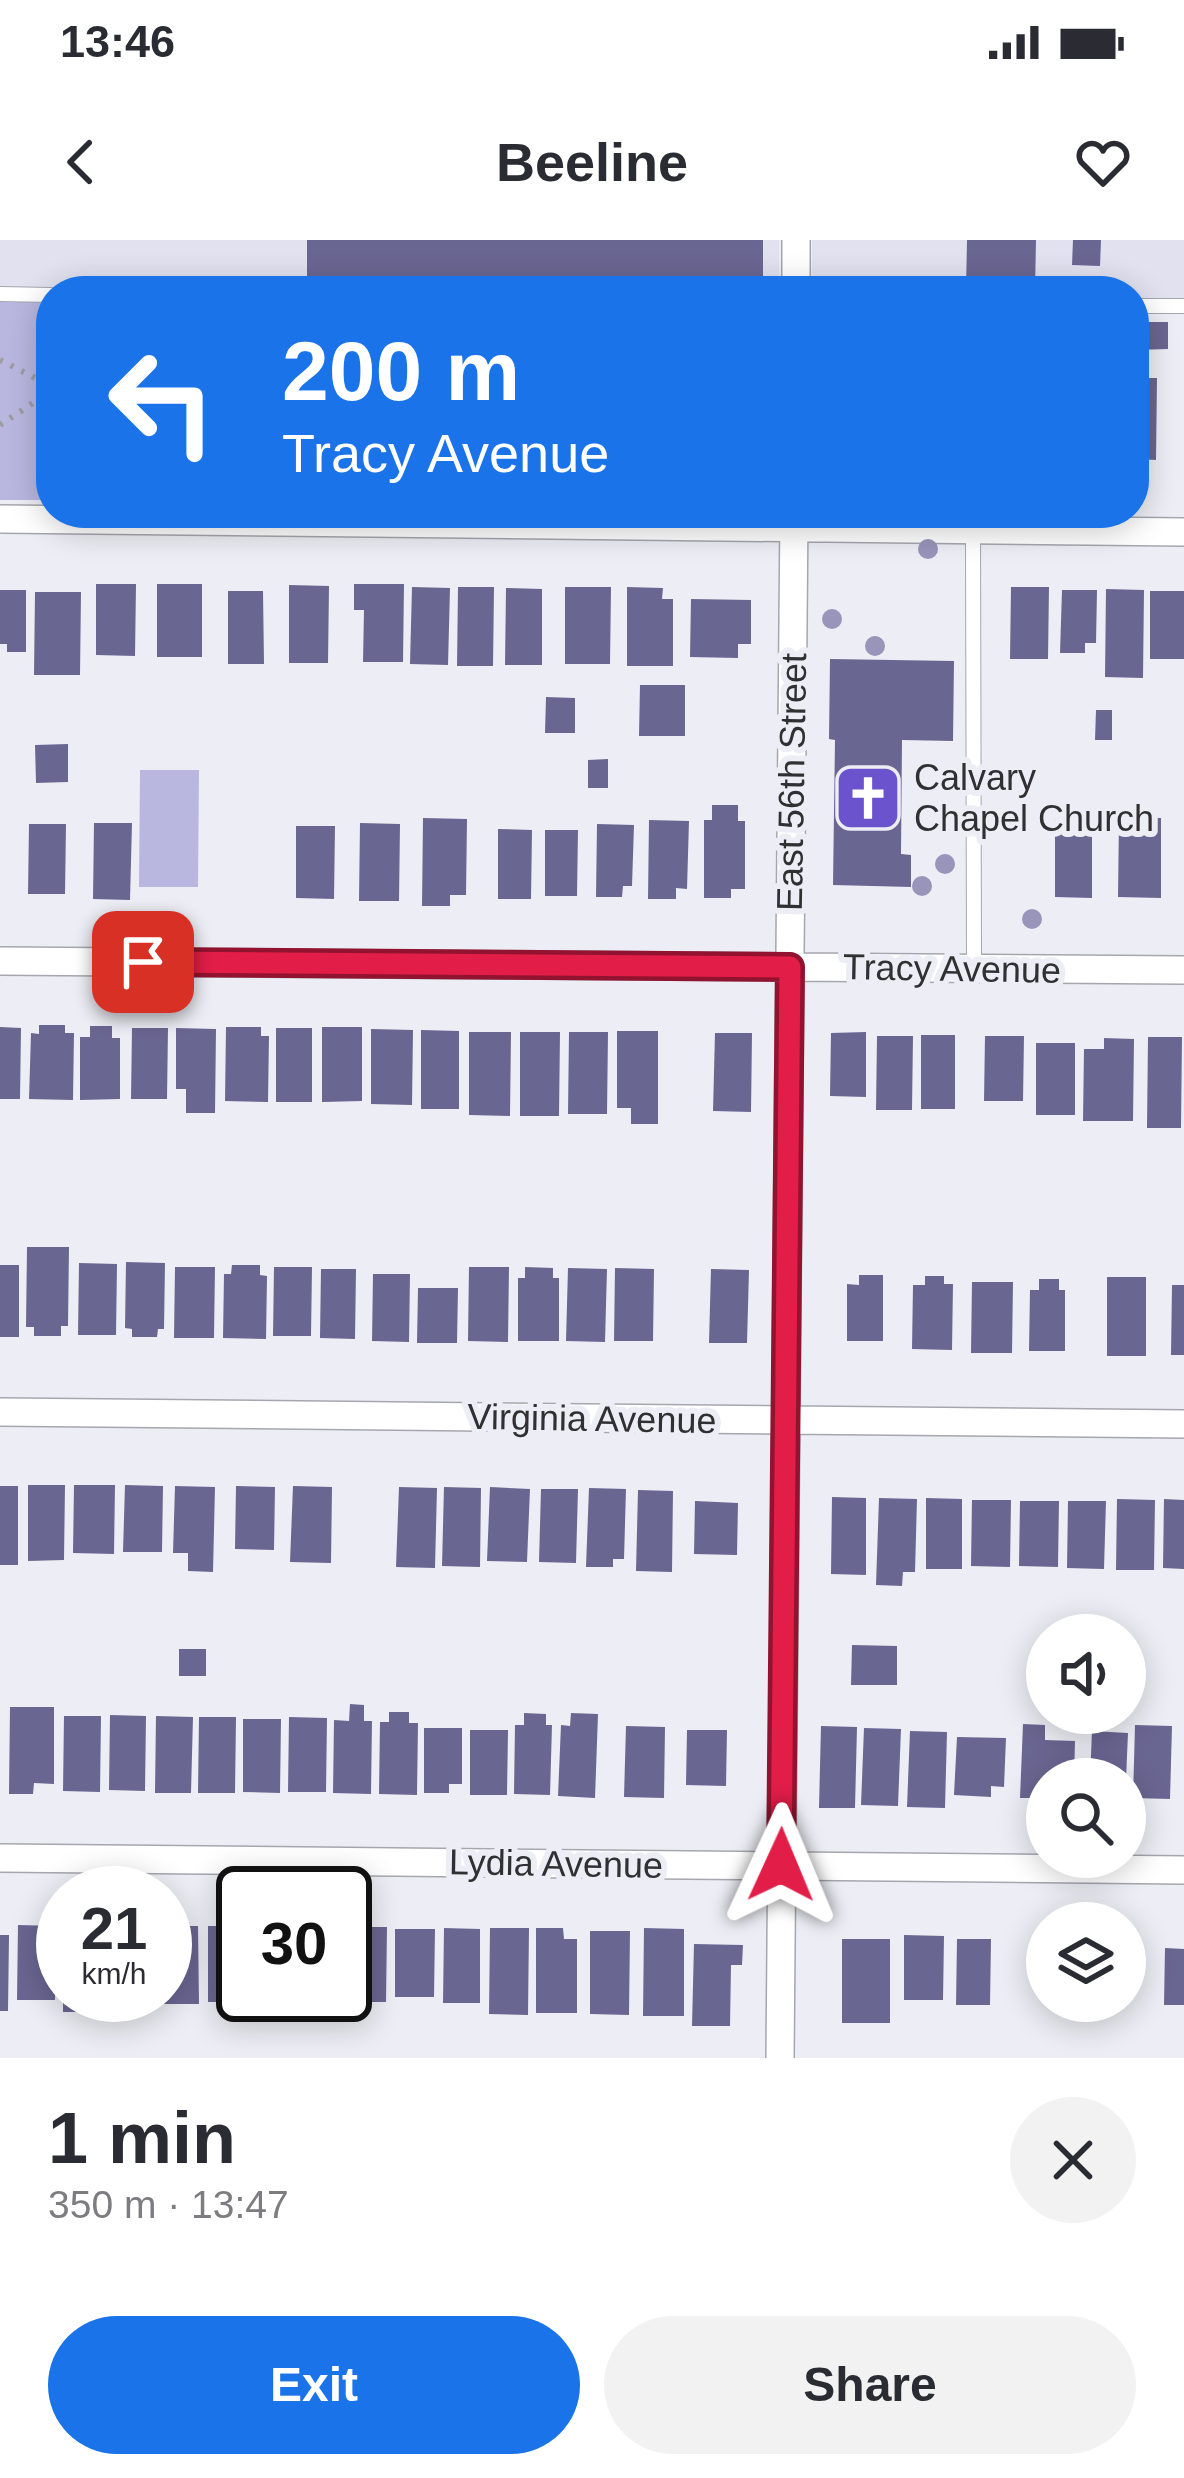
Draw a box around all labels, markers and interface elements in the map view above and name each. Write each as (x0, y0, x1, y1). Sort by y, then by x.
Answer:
text: 13:46 (60, 16, 175, 67)
icon: back (48, 129, 114, 195)
icon: heart (1070, 129, 1136, 195)
text: Beeline (496, 132, 688, 192)
icon: left (84, 324, 240, 480)
text: 200 m (282, 324, 520, 418)
text: Tracy Avenue (282, 423, 609, 483)
street label: East 56th Street (769, 653, 814, 911)
place label: Calvary Chapel Church (914, 757, 1154, 839)
church icon: Calvary Chapel Church (833, 763, 903, 833)
pin (92, 911, 194, 1013)
icon: arrive (110, 929, 176, 995)
street label: Tracy Avenue (843, 946, 1061, 991)
street label: Virginia Avenue (467, 1396, 717, 1441)
map controls (1026, 1614, 1146, 2022)
button: sound (1026, 1614, 1146, 1734)
button: search (1026, 1758, 1146, 1878)
position arrow (718, 1802, 844, 1928)
street label: Lydia Avenue (449, 1841, 663, 1886)
speed limit sign: 30 (216, 1866, 372, 2022)
text: 21 (81, 1895, 147, 1962)
button: layers (1026, 1902, 1146, 2022)
text: km/h (81, 1957, 147, 1990)
button: close (1010, 2097, 1136, 2223)
text: 1 min (48, 2098, 236, 2178)
text: 350 m · 13:47 (48, 2183, 289, 2226)
button: Exit (48, 2316, 580, 2454)
button: Share (604, 2316, 1136, 2454)

